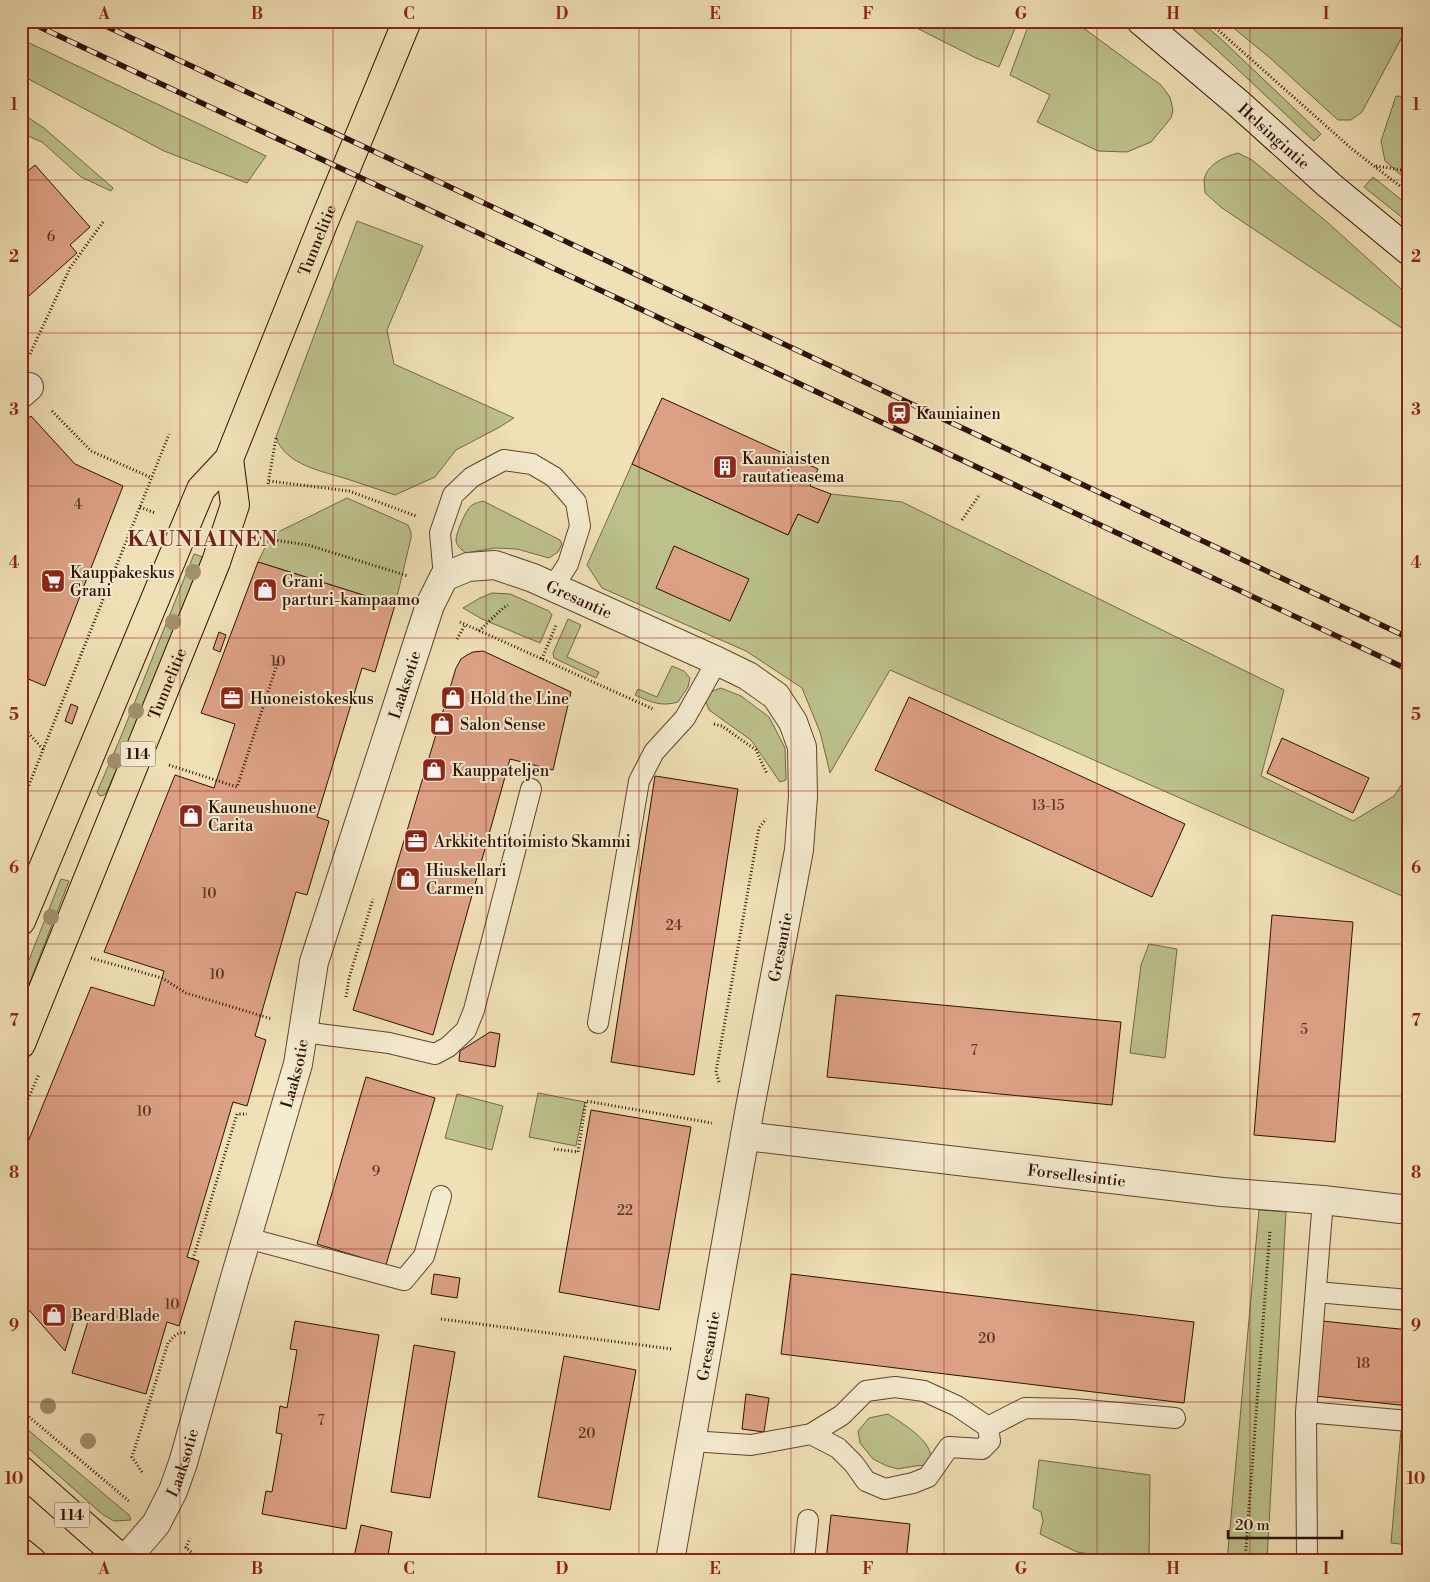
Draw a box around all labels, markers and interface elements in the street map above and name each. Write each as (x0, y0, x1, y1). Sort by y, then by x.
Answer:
text: A (97, 4, 110, 24)
text: B (251, 4, 263, 24)
text: C (403, 4, 415, 24)
text: D (556, 4, 569, 24)
text: E (709, 4, 721, 24)
text: F (862, 4, 874, 24)
text: G (1015, 4, 1028, 24)
text: H (1166, 4, 1180, 24)
text: I (1323, 4, 1329, 24)
text: 1 (10, 95, 18, 115)
text: 1 (1412, 95, 1420, 115)
street label: Helsingintie (1234, 99, 1314, 174)
street label: Tunnelitie (294, 202, 341, 279)
house number: 6 (47, 228, 56, 246)
text: 2 (9, 247, 19, 267)
text: 2 (1411, 247, 1421, 267)
text: 3 (9, 400, 19, 420)
station icon: Kauniainen (886, 400, 912, 426)
text: 3 (1411, 400, 1421, 420)
place label: Kauniainen (916, 404, 1001, 424)
place label: Kauniaisten rautatieasema (742, 449, 845, 487)
building icon: Kauniaisten rautatieasema (712, 454, 738, 480)
house number: 4 (74, 496, 82, 514)
district label: KAUNIAINEN (128, 527, 278, 553)
text: 4 (9, 553, 20, 573)
text: 4 (1411, 553, 1422, 573)
place label: Kauppakeskus Grani (70, 563, 174, 601)
supermarket icon: Kauppakeskus Grani (40, 568, 66, 594)
place label: Grani parturi-kampaamo (282, 572, 420, 610)
street label: Gresantie (543, 576, 615, 623)
shop icon: Grani parturi-kampaamo (252, 577, 278, 603)
street label: Tunnelitie (144, 645, 191, 722)
street label: Laaksotie (385, 648, 426, 722)
house number: 10 (271, 653, 285, 671)
office icon: Huoneistokeskus (219, 685, 245, 711)
shop icon: Hold the Line (440, 685, 466, 711)
place label: Huoneistokeskus (250, 689, 374, 709)
place label: Hold the Line (470, 689, 569, 709)
text: 5 (9, 705, 19, 725)
text: 5 (1411, 705, 1421, 725)
shop icon: Salon Sense (429, 711, 455, 737)
place label: Salon Sense (460, 715, 546, 735)
road number: 114 (120, 742, 156, 766)
shop icon: Kauppateljen (421, 757, 447, 783)
place label: Kauppateljen (452, 761, 550, 781)
house number: 13-15 (1031, 797, 1065, 815)
place label: Kauneushuone Carita (208, 798, 317, 836)
shop icon: Kauneushuone Carita (178, 803, 204, 829)
office icon: Arkkitehtitoimisto Skammi (403, 828, 429, 854)
place label: Arkkitehtitoimisto Skammi (433, 832, 631, 852)
text: 6 (9, 858, 19, 878)
text: 6 (1411, 858, 1421, 878)
place label: Hiuskellari Carmen (426, 861, 507, 899)
shop icon: Hiuskellari Carmen (395, 866, 421, 892)
house number: 10 (202, 885, 216, 903)
street label: Gresantie (764, 911, 798, 984)
house number: 24 (666, 917, 682, 935)
house number: 10 (210, 966, 224, 984)
text: 7 (9, 1011, 19, 1031)
text: 7 (1411, 1011, 1421, 1031)
house number: 5 (1300, 1021, 1308, 1039)
street label: Laaksotie (277, 1038, 313, 1111)
house number: 7 (970, 1042, 978, 1060)
house number: 10 (137, 1103, 151, 1121)
street label: Forsellesintie (1026, 1160, 1127, 1192)
text: 8 (9, 1163, 19, 1183)
house number: 9 (372, 1163, 380, 1181)
text: 8 (1411, 1163, 1421, 1183)
house number: 22 (617, 1202, 633, 1220)
house number: 10 (165, 1296, 179, 1314)
shop icon: Beard Blade (41, 1302, 67, 1328)
place label: Beard Blade (71, 1306, 160, 1326)
street label: Gresantie (693, 1310, 725, 1383)
text: 9 (9, 1316, 19, 1336)
text: 9 (1411, 1316, 1421, 1336)
house number: 20 (978, 1330, 996, 1348)
house number: 18 (1356, 1355, 1370, 1373)
house number: 7 (317, 1412, 325, 1430)
house number: 20 (578, 1425, 596, 1443)
street label: Laaksotie (163, 1426, 203, 1501)
text: 10 (5, 1469, 23, 1489)
text: 10 (1407, 1469, 1425, 1489)
road number: 114 (54, 1502, 90, 1528)
scale bar (1228, 1507, 1341, 1539)
text: 20 m (1235, 1516, 1270, 1535)
text: A (97, 1559, 110, 1579)
text: B (251, 1559, 263, 1579)
text: C (403, 1559, 415, 1579)
text: D (556, 1559, 569, 1579)
text: E (709, 1559, 721, 1579)
text: F (862, 1559, 874, 1579)
text: G (1015, 1559, 1028, 1579)
text: H (1166, 1559, 1180, 1579)
text: I (1323, 1559, 1329, 1579)

